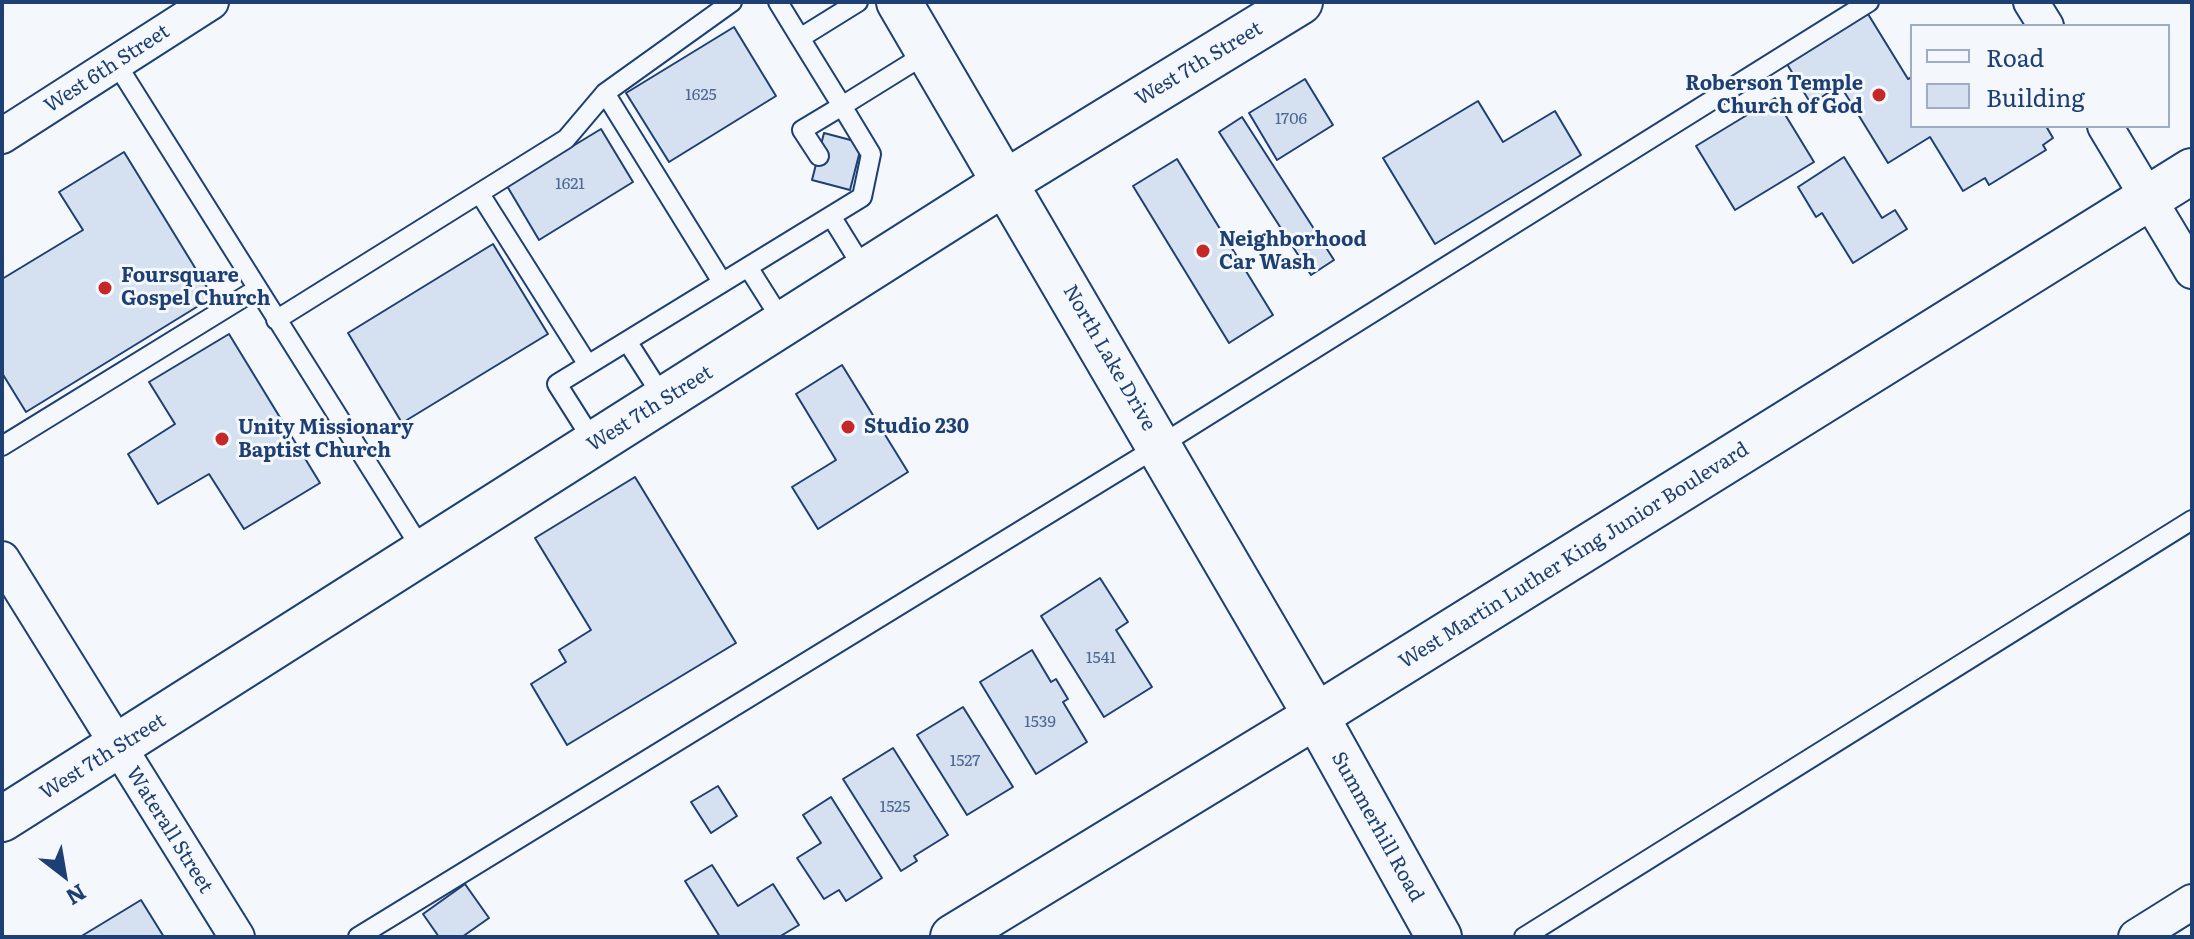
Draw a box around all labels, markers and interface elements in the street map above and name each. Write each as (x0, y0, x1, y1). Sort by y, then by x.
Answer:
street label: West 7th Street (1131, 17, 1267, 111)
street label: West 6th Street (40, 20, 174, 118)
legend (1910, 24, 2170, 128)
text: Road (1986, 39, 2044, 74)
place label: Roberson Temple Church of God (1685, 72, 1863, 119)
text: Building (1986, 79, 2085, 114)
house number: 1625 (685, 85, 717, 105)
marker: Roberson Temple Church of God (1870, 86, 1888, 104)
house number: 1706 (1275, 109, 1307, 129)
house number: 1621 (555, 174, 585, 194)
place label: Neighborhood Car Wash (1219, 228, 1367, 275)
marker: Neighborhood Car Wash (1194, 242, 1212, 260)
place label: Foursquare Gospel Church (121, 264, 270, 311)
marker: Foursquare Gospel Church (96, 279, 114, 297)
street label: North Lake Drive (1058, 281, 1160, 435)
street label: West 7th Street (583, 361, 717, 457)
place label: Studio 230 (864, 415, 969, 439)
place label: Unity Missionary Baptist Church (238, 416, 413, 463)
marker: Studio 230 (839, 418, 857, 436)
marker: Unity Missionary Baptist Church (213, 430, 231, 448)
street label: West Martin Luther King Junior Boulevard (1395, 438, 1753, 674)
house number: 1541 (1086, 648, 1116, 668)
street label: West 7th Street (36, 709, 170, 805)
house number: 1539 (1024, 712, 1056, 732)
street label: Summerhill Road (1326, 748, 1428, 906)
house number: 1527 (950, 751, 980, 771)
street label: Waterall Street (120, 762, 218, 898)
house number: 1525 (880, 797, 910, 817)
north arrow (24, 835, 104, 915)
text: N (60, 877, 93, 915)

